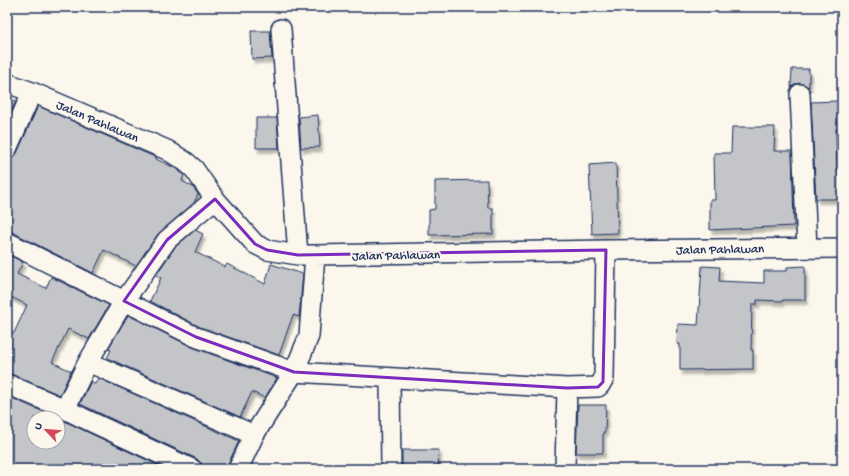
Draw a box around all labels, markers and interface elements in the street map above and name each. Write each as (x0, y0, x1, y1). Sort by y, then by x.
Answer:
street label: Jalan Pahlawan (53, 98, 141, 147)
street label: Jalan Pahlawan (676, 242, 765, 259)
street label: Jalan Pahlawan (352, 248, 441, 265)
north arrow (26, 410, 66, 450)
text: U (32, 420, 46, 432)

